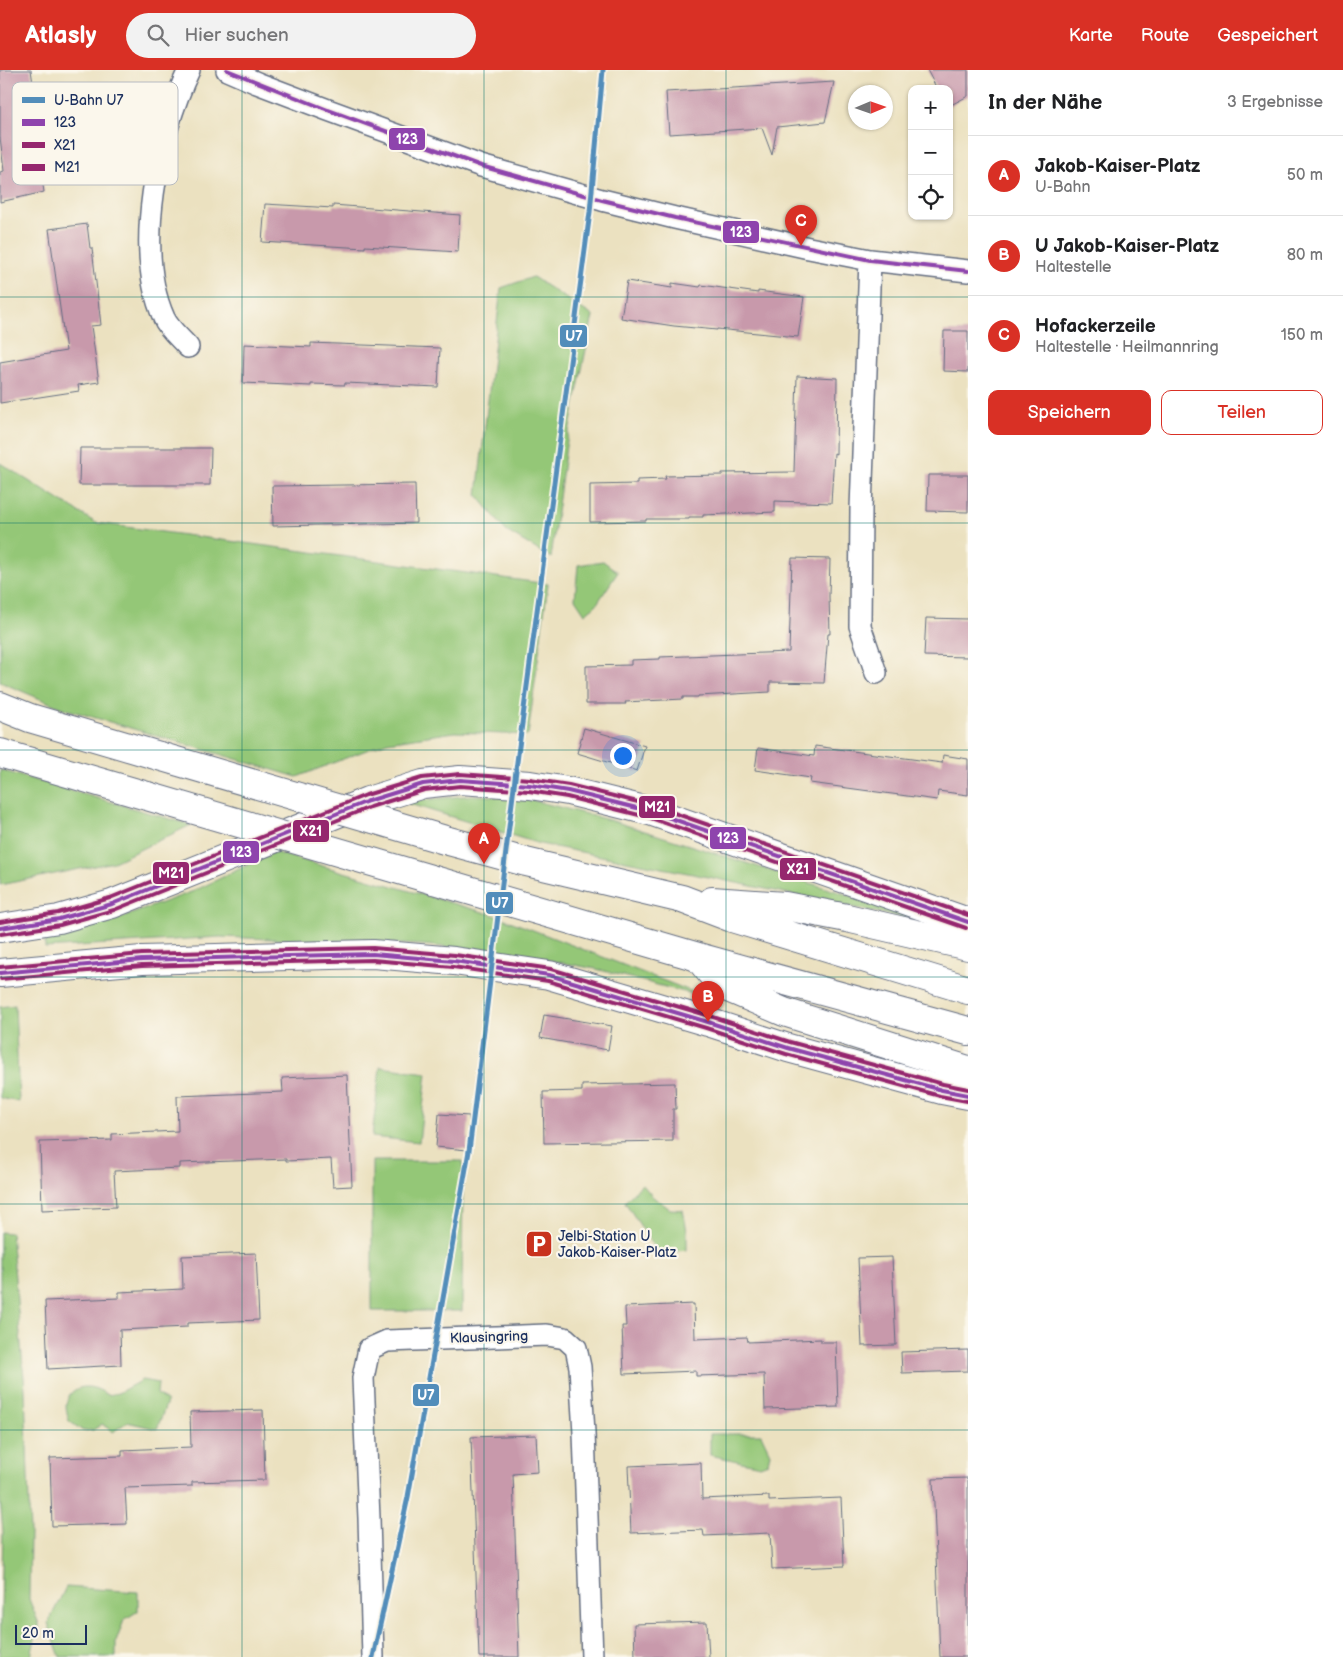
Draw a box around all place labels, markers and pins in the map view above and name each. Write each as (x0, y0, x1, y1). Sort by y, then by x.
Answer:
pin: C (785, 205, 817, 246)
pin: A (468, 823, 500, 864)
pin: B (692, 981, 724, 1022)
place label: Jelbi-Station U Jakob-Kaiser-Platz (558, 1228, 677, 1261)
parking icon: Jelbi-Station U Jakob-Kaiser-Platz (524, 1229, 554, 1259)

